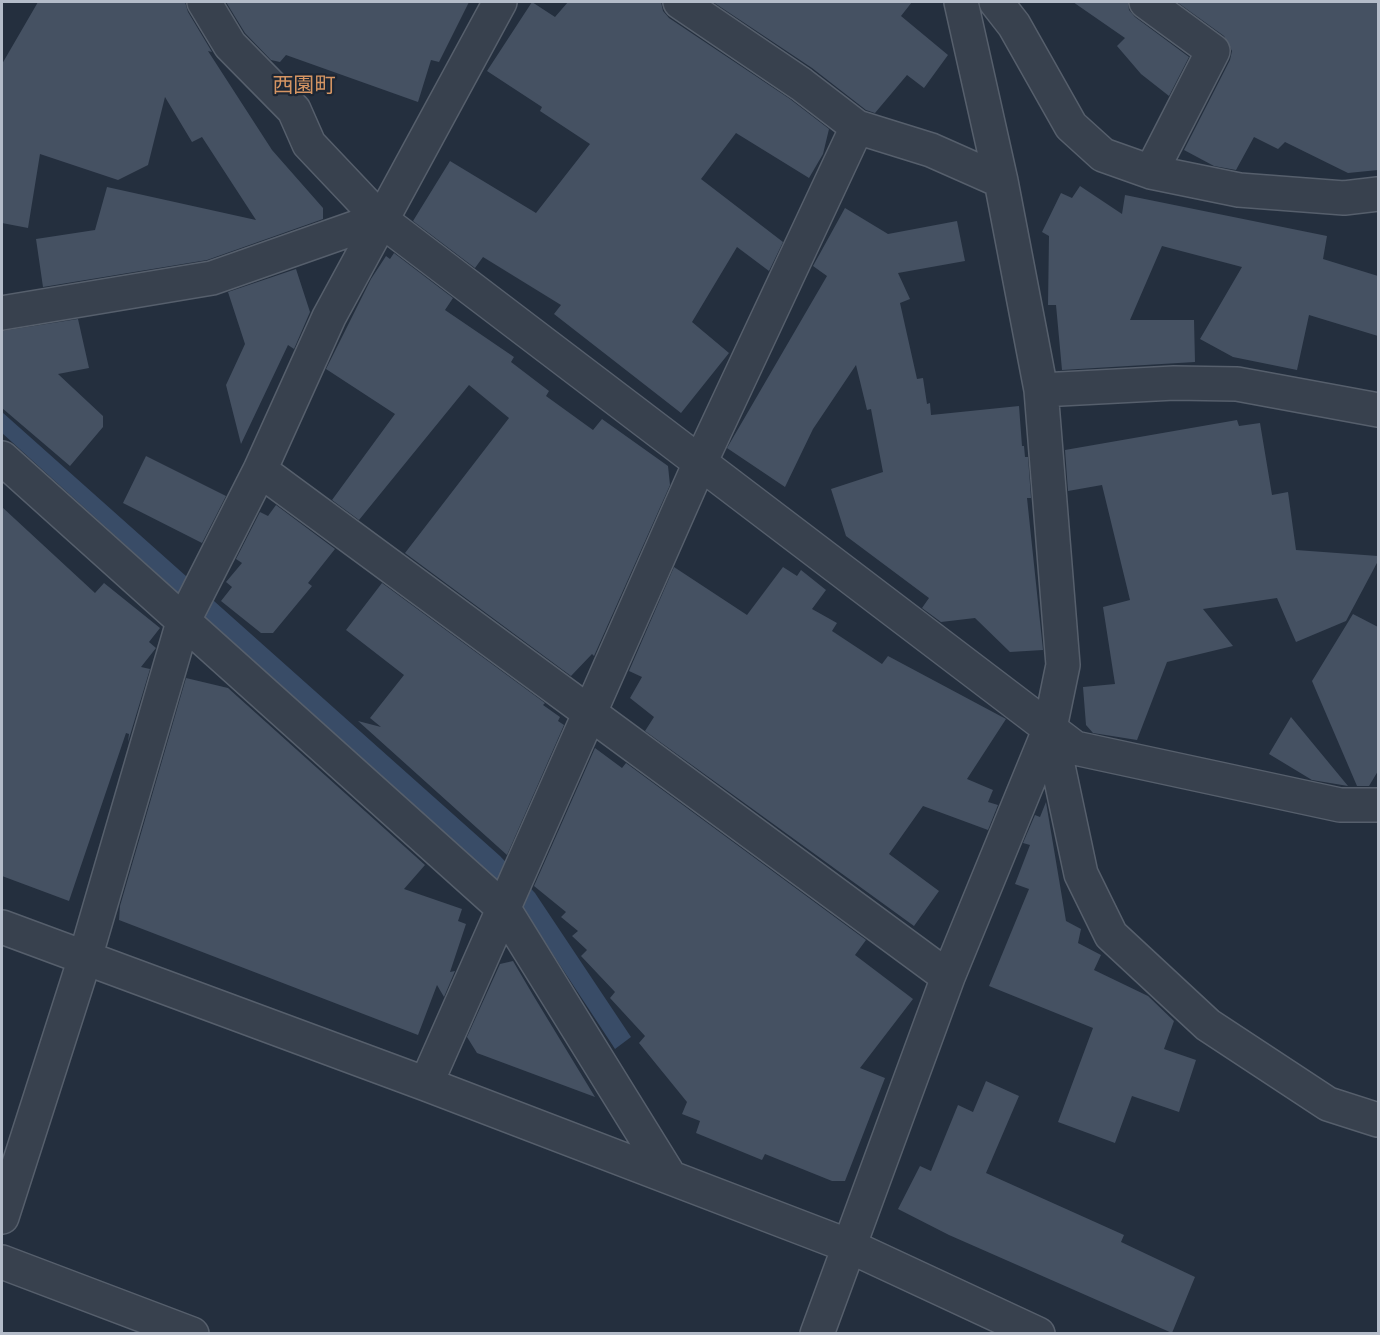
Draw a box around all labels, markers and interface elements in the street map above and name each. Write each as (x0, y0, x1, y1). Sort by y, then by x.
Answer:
district label: 西園町 (273, 73, 335, 99)

